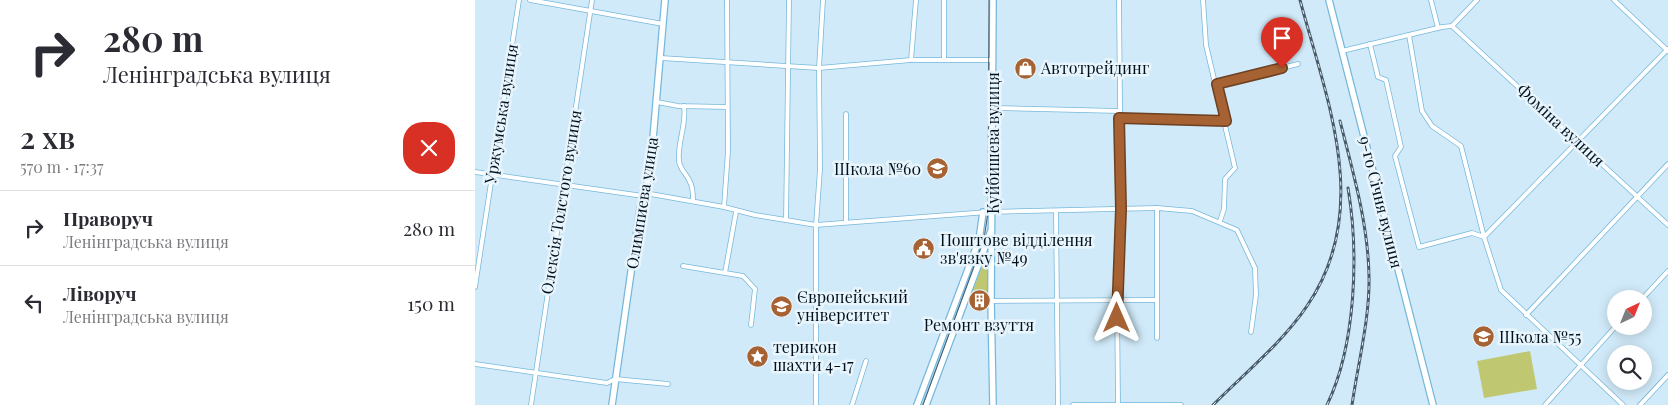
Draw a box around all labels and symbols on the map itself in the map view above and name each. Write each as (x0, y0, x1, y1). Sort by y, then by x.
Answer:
pin (1261, 17, 1303, 68)
street label: Уржумська вулиця (479, 42, 522, 186)
shop icon: Автотрейдинг (1013, 56, 1037, 80)
place label: Автотрейдинг (1040, 57, 1149, 78)
street label: Куйбишева вулиця (982, 72, 1003, 214)
street label: Фоміна вулиця (1513, 79, 1610, 171)
street label: Олексія Толстого вулиця (536, 108, 586, 296)
street label: 9-го Січня вулиця (1355, 134, 1408, 271)
street label: Олимпиева улица (621, 135, 662, 270)
school or university icon: Школа №60 (925, 157, 949, 181)
place label: Школа №60 (834, 158, 921, 179)
place label: Поштове відділення зв'язку №49 (940, 229, 1093, 268)
public building icon: Поштове відділення зв'язку №49 (912, 237, 936, 261)
place label: Європейський університет (796, 286, 908, 325)
building icon: Ремонт взуття (967, 289, 991, 313)
north arrow (1607, 290, 1653, 335)
position arrow (1090, 291, 1142, 343)
school or university icon: Європейський університет (769, 294, 793, 318)
place label: Ремонт взуття (924, 314, 1035, 335)
school or university icon: Школа №55 (1471, 325, 1495, 349)
place label: Школа №55 (1499, 326, 1581, 347)
place label: терикон шахти 4-17 (773, 336, 854, 375)
place icon: терикон шахти 4-17 (745, 344, 769, 368)

